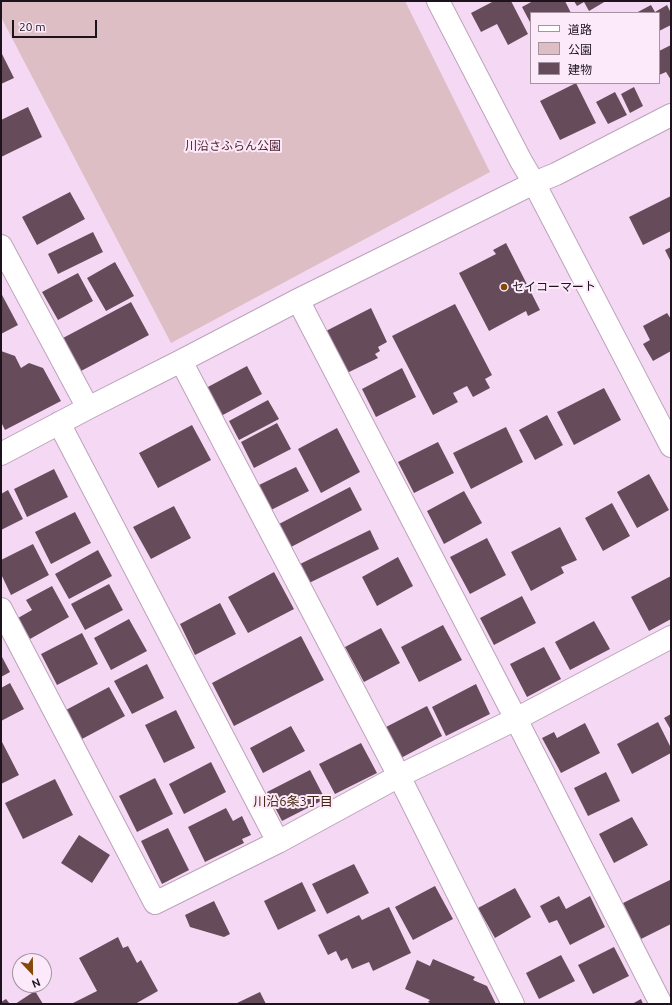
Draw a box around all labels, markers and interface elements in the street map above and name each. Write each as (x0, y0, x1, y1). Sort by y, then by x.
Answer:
scale bar (14, 12, 99, 38)
legend (530, 12, 660, 84)
text: 20 m (19, 20, 46, 33)
text: 道路 (568, 23, 592, 36)
text: 公園 (568, 43, 592, 56)
text: 建物 (568, 63, 592, 76)
park label: 川沿さふらん公園 (185, 139, 281, 153)
place label: セイコーマート (512, 280, 596, 294)
marker: セイコーマート (499, 282, 509, 292)
district label: 川沿6条3丁目 (253, 794, 333, 810)
north arrow (12, 953, 52, 993)
text: N (30, 976, 42, 990)

